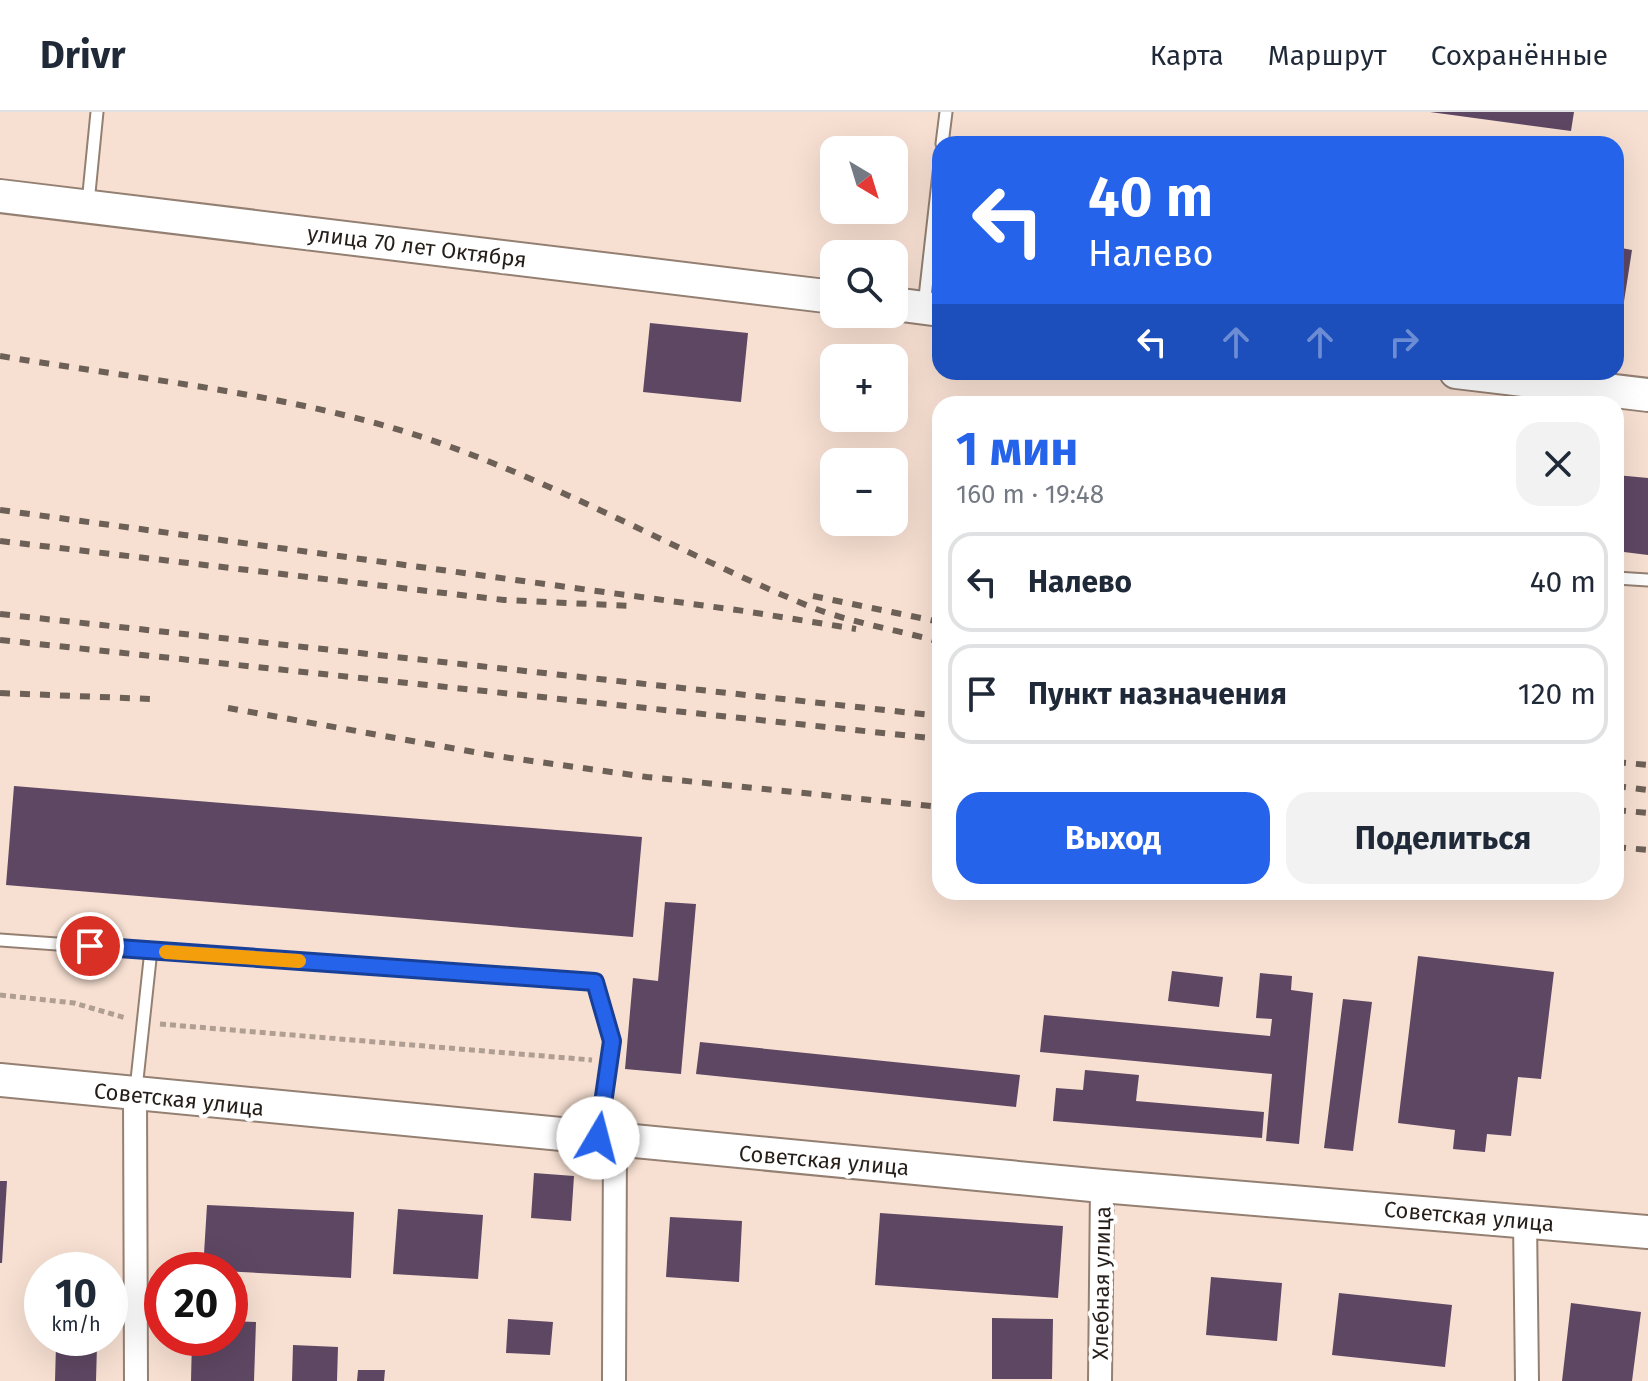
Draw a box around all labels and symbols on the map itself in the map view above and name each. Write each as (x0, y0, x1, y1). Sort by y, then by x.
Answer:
north arrow (820, 136, 908, 224)
street label: улица 70 лет Октября (306, 220, 528, 273)
pin (56, 912, 124, 980)
street label: Советская улица (93, 1077, 265, 1122)
position arrow (556, 1096, 640, 1180)
street label: Советская улица (738, 1140, 910, 1181)
street label: Советская улица (1383, 1196, 1555, 1237)
street label: Хлебная улица (1087, 1206, 1116, 1360)
speed limit sign: 20 (144, 1252, 248, 1356)

